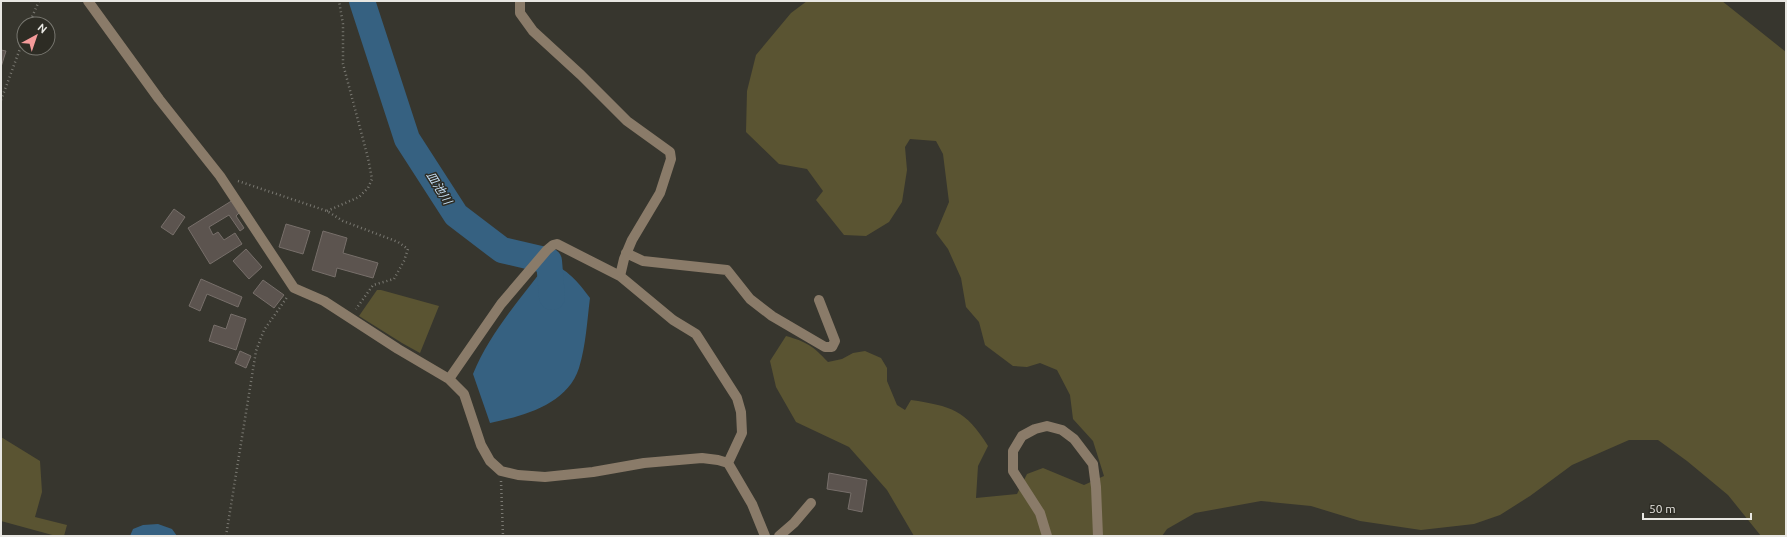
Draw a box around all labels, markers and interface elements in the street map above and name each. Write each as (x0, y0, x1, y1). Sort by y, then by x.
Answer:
north arrow (16, 16, 56, 56)
text: N (35, 21, 49, 36)
water label: 皿池川 (424, 169, 456, 208)
scale bar (1643, 495, 1751, 521)
text: 50 m (1649, 502, 1676, 515)

